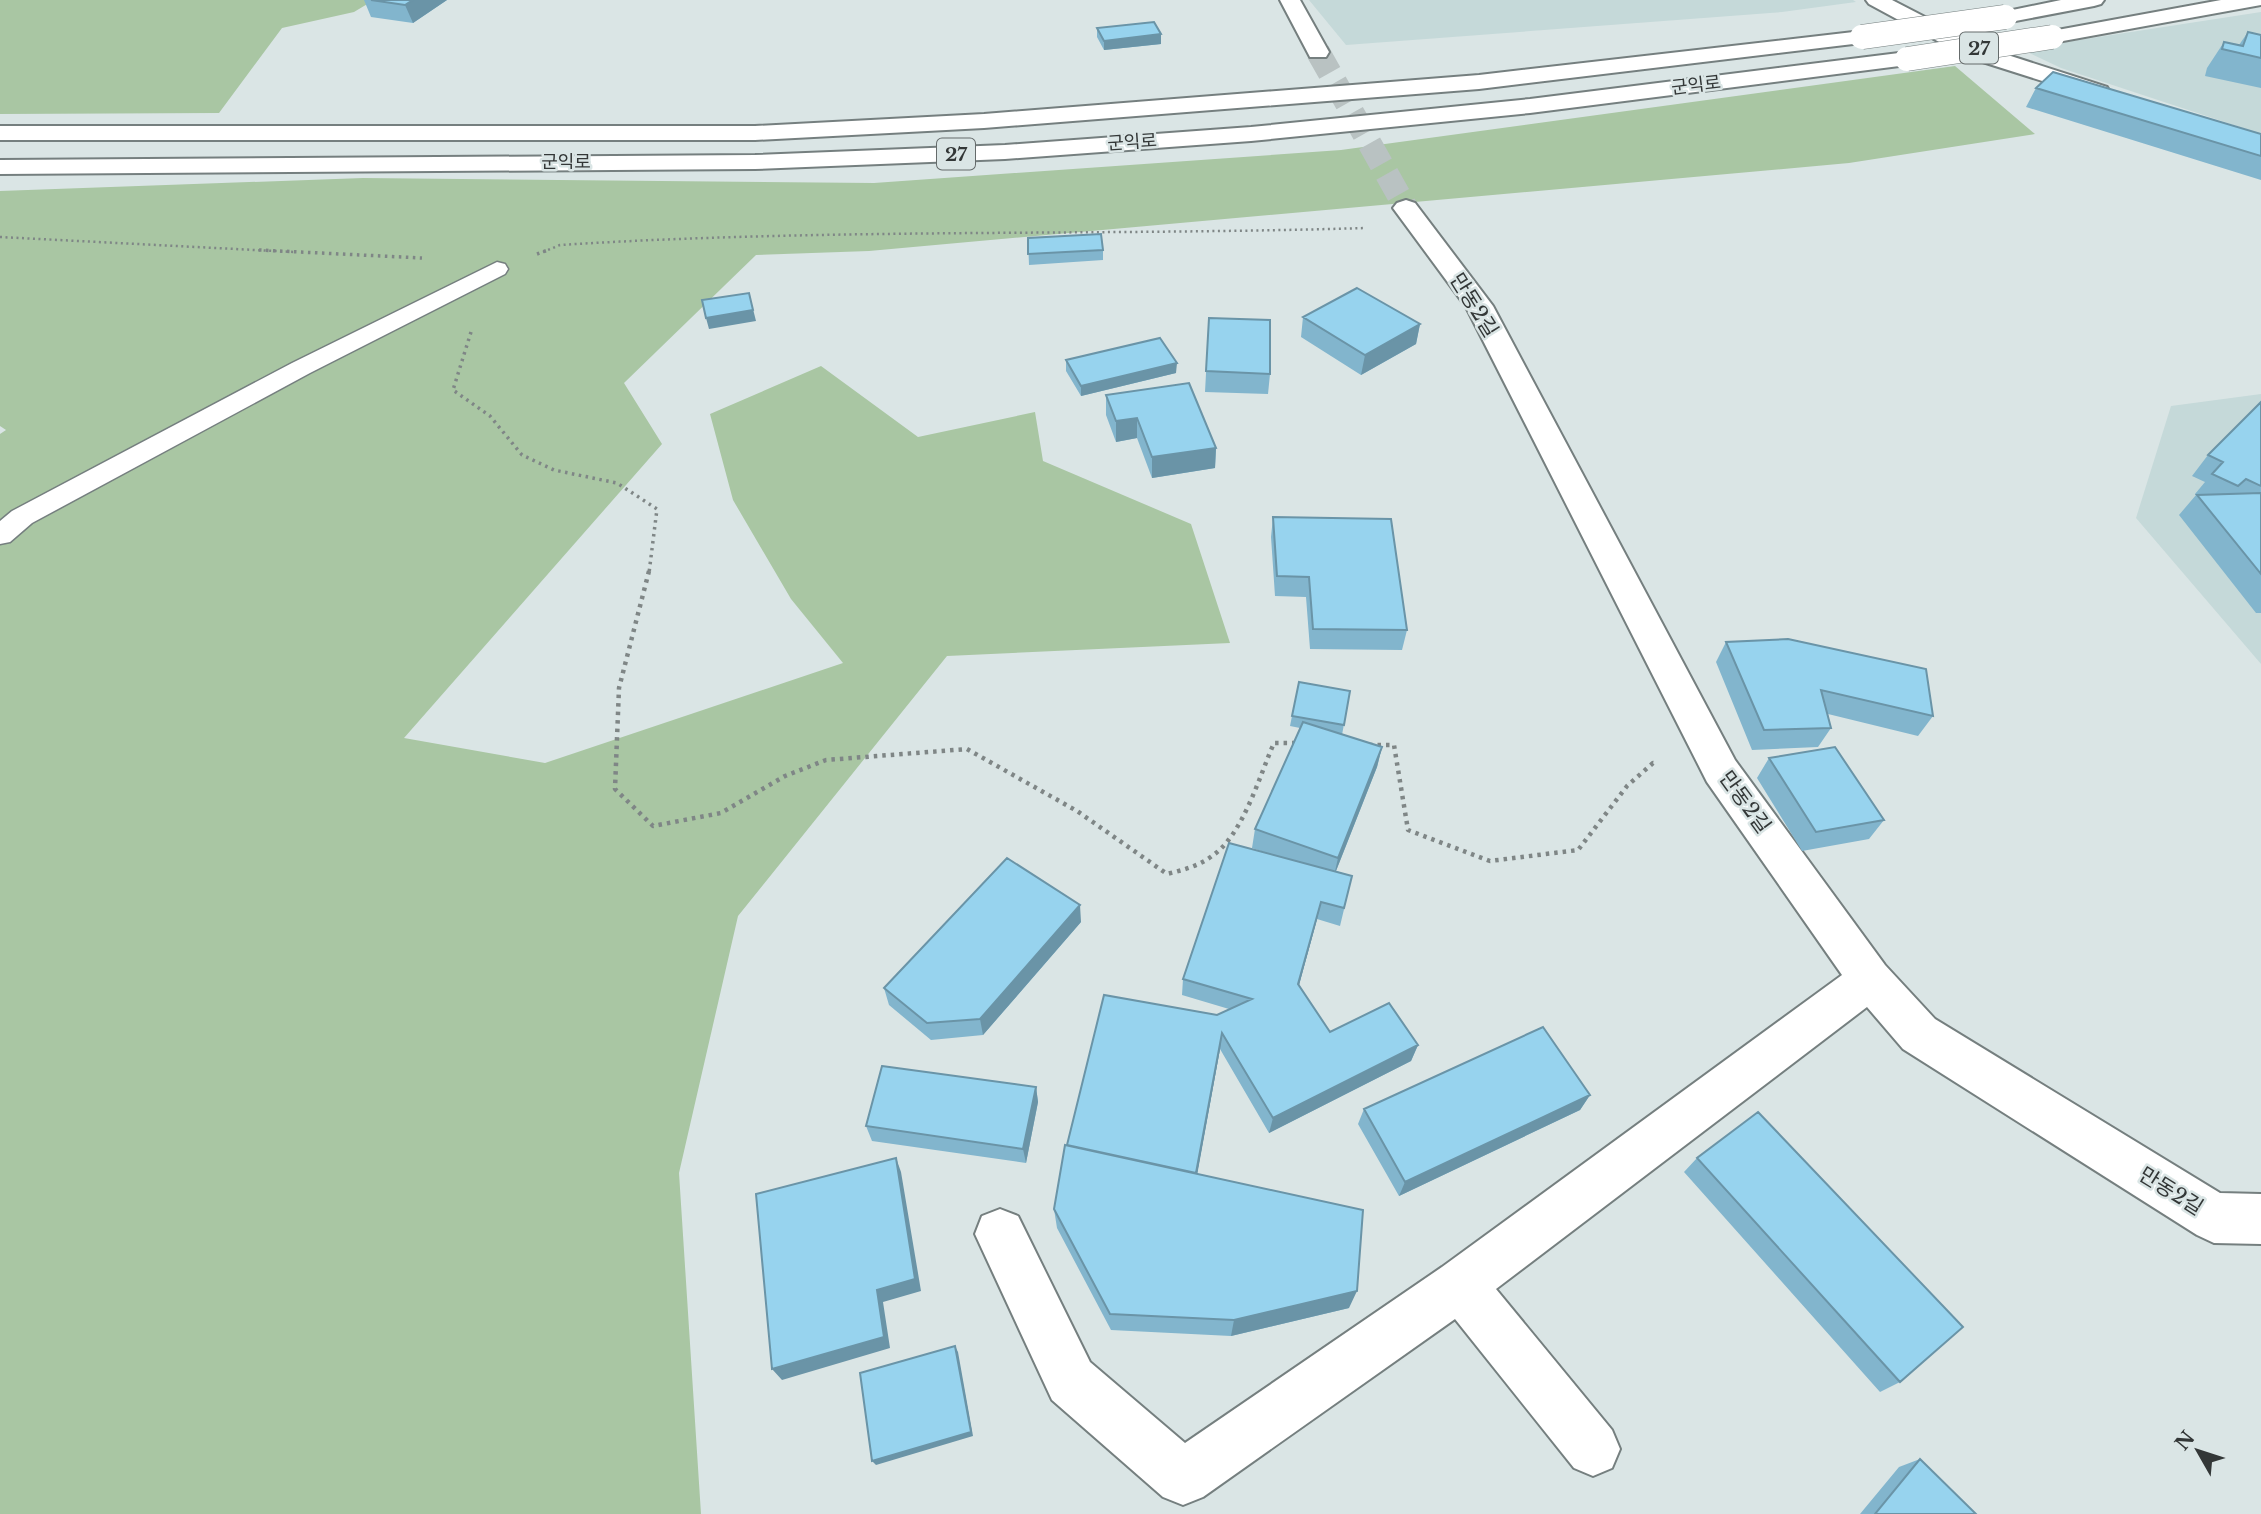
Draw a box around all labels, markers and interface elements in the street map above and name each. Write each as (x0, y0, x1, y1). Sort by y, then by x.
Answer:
road number: 27 (1960, 32, 1998, 64)
street label: 군익로 (1670, 71, 1722, 99)
street label: 군익로 (1106, 129, 1158, 155)
road number: 27 (937, 138, 975, 170)
street label: 군익로 (541, 151, 591, 173)
street label: 만동2길 (1444, 268, 1504, 342)
street label: 만동2길 (1714, 766, 1776, 838)
street label: 만동2길 (2134, 1161, 2208, 1221)
north arrow (2163, 1416, 2233, 1486)
text: N (2171, 1426, 2200, 1455)

